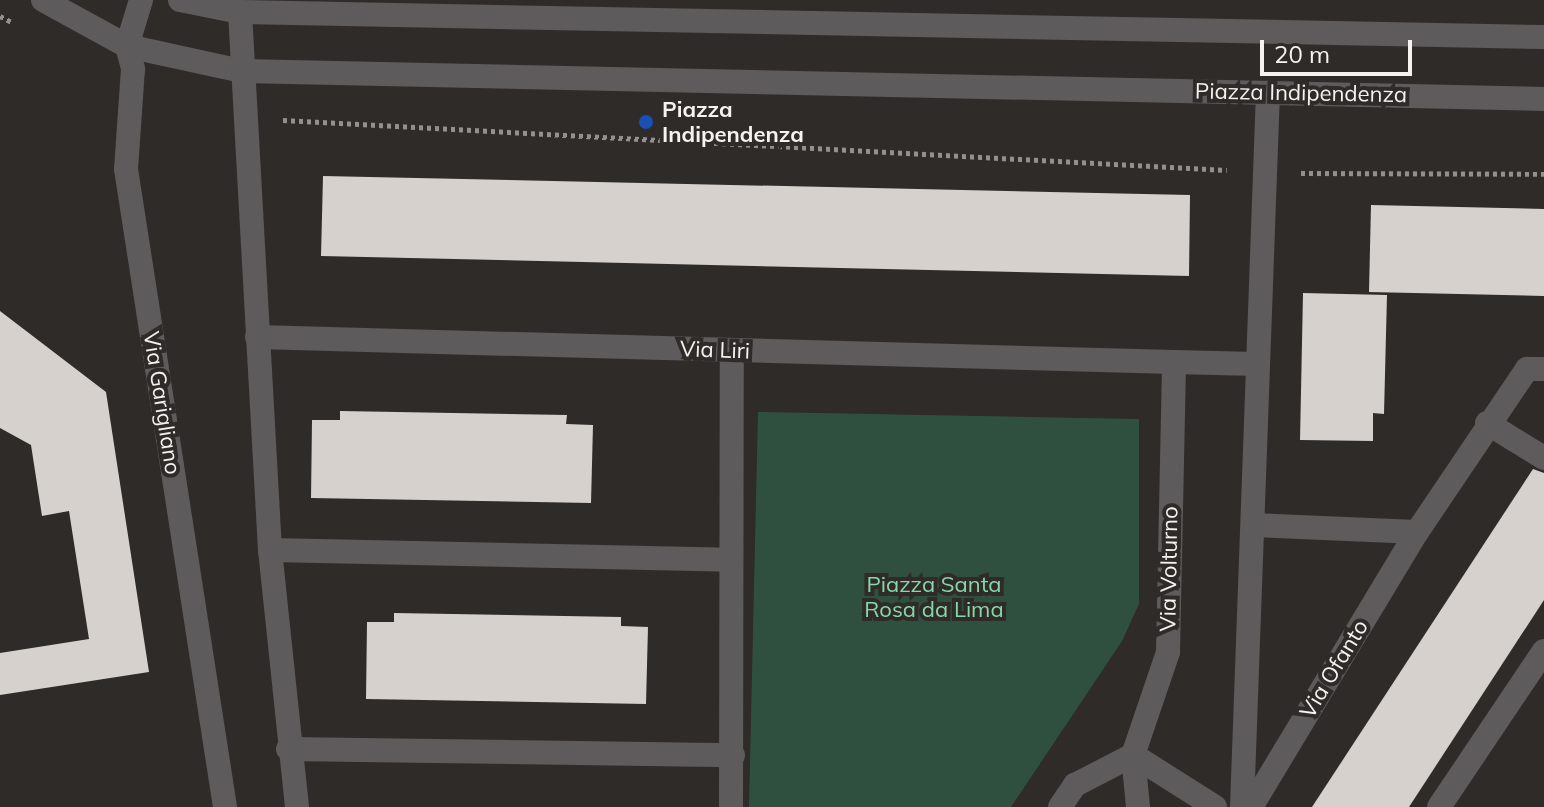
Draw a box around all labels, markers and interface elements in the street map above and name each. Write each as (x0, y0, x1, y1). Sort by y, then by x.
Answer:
scale bar (1264, 24, 1416, 74)
text: 20 m (1274, 39, 1330, 69)
street label: Piazza Indipendenza (1195, 78, 1407, 108)
place label: Piazza Indipendenza (662, 96, 804, 148)
marker: Piazza Indipendenza (637, 113, 655, 131)
street label: Via Garigliano (138, 330, 186, 476)
street label: Via Liri (680, 336, 750, 364)
street label: Via Volturno (1155, 506, 1183, 632)
park label: Piazza Santa Rosa da Lima (864, 571, 1004, 622)
street label: Via Ofanto (1294, 615, 1374, 723)

